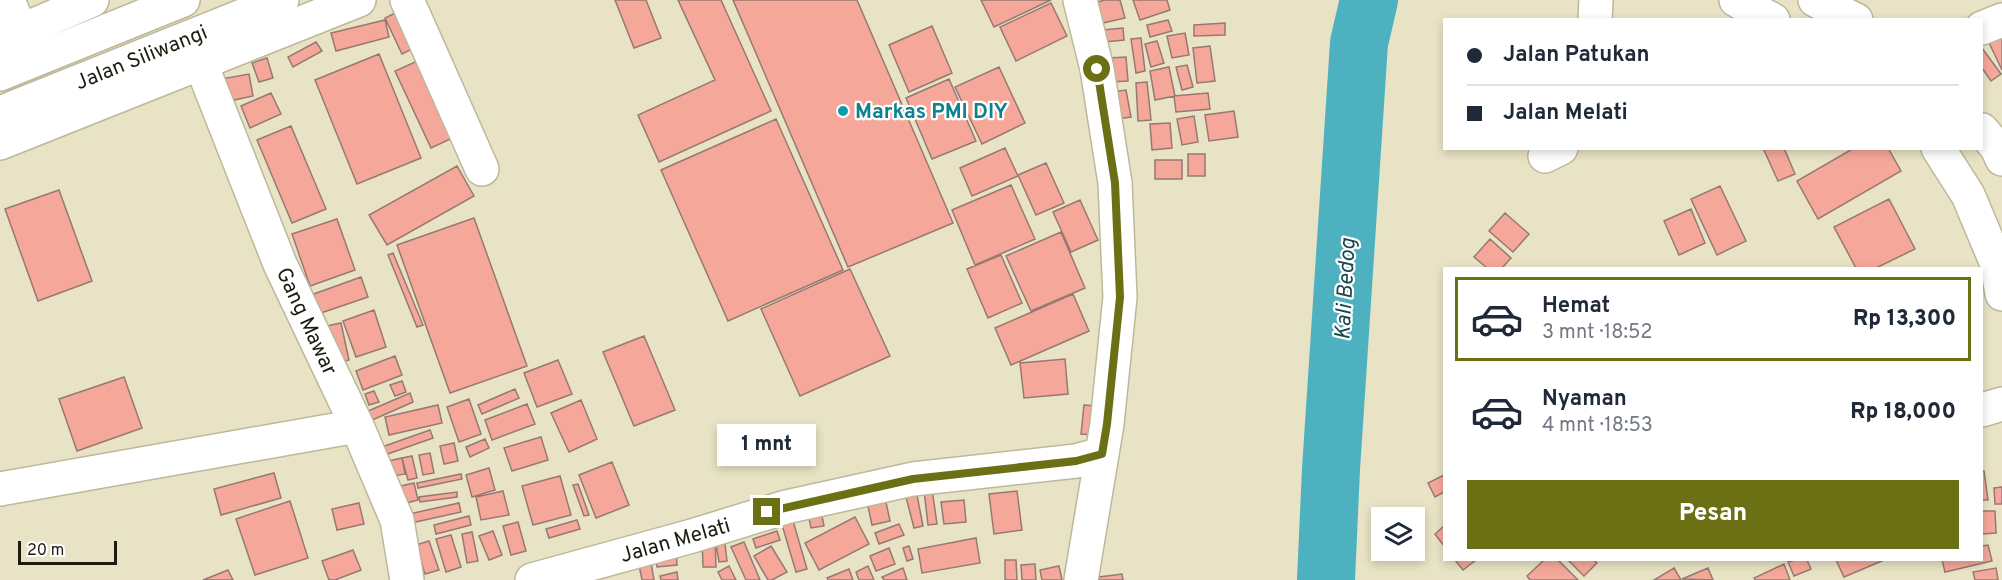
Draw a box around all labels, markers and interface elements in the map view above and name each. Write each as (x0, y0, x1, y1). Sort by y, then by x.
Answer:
street label: Jalan Siliwangi (71, 20, 212, 97)
text: Jalan Patukan (1503, 42, 1650, 69)
route start (1083, 55, 1110, 82)
place label: Markas PMI DIY (855, 99, 1008, 126)
text: Jalan Melati (1503, 100, 1628, 127)
marker: Markas PMI DIY (836, 104, 850, 118)
water label: Kali Bedog (1330, 236, 1363, 341)
street label: Gang Mawar (269, 263, 342, 380)
icon: car (1470, 292, 1524, 346)
text: Hemat (1542, 293, 1610, 320)
text: Rp 13,300 (1853, 306, 1956, 333)
text: 3 mnt · 18:52 (1542, 320, 1653, 346)
icon: car (1470, 385, 1524, 439)
text: Nyaman (1542, 386, 1627, 413)
text: Rp 18,000 (1850, 399, 1956, 426)
text: 4 mnt · 18:53 (1542, 413, 1653, 439)
callout: 1 mnt (718, 425, 816, 467)
text: 1 mnt (741, 432, 792, 458)
button: Pesan (1467, 480, 1959, 549)
route end (753, 498, 780, 525)
map controls (1371, 507, 1425, 561)
button: layers (1371, 507, 1425, 561)
street label: Jalan Melati (617, 513, 734, 570)
scale bar (18, 538, 117, 566)
text: 20 m (27, 541, 64, 561)

